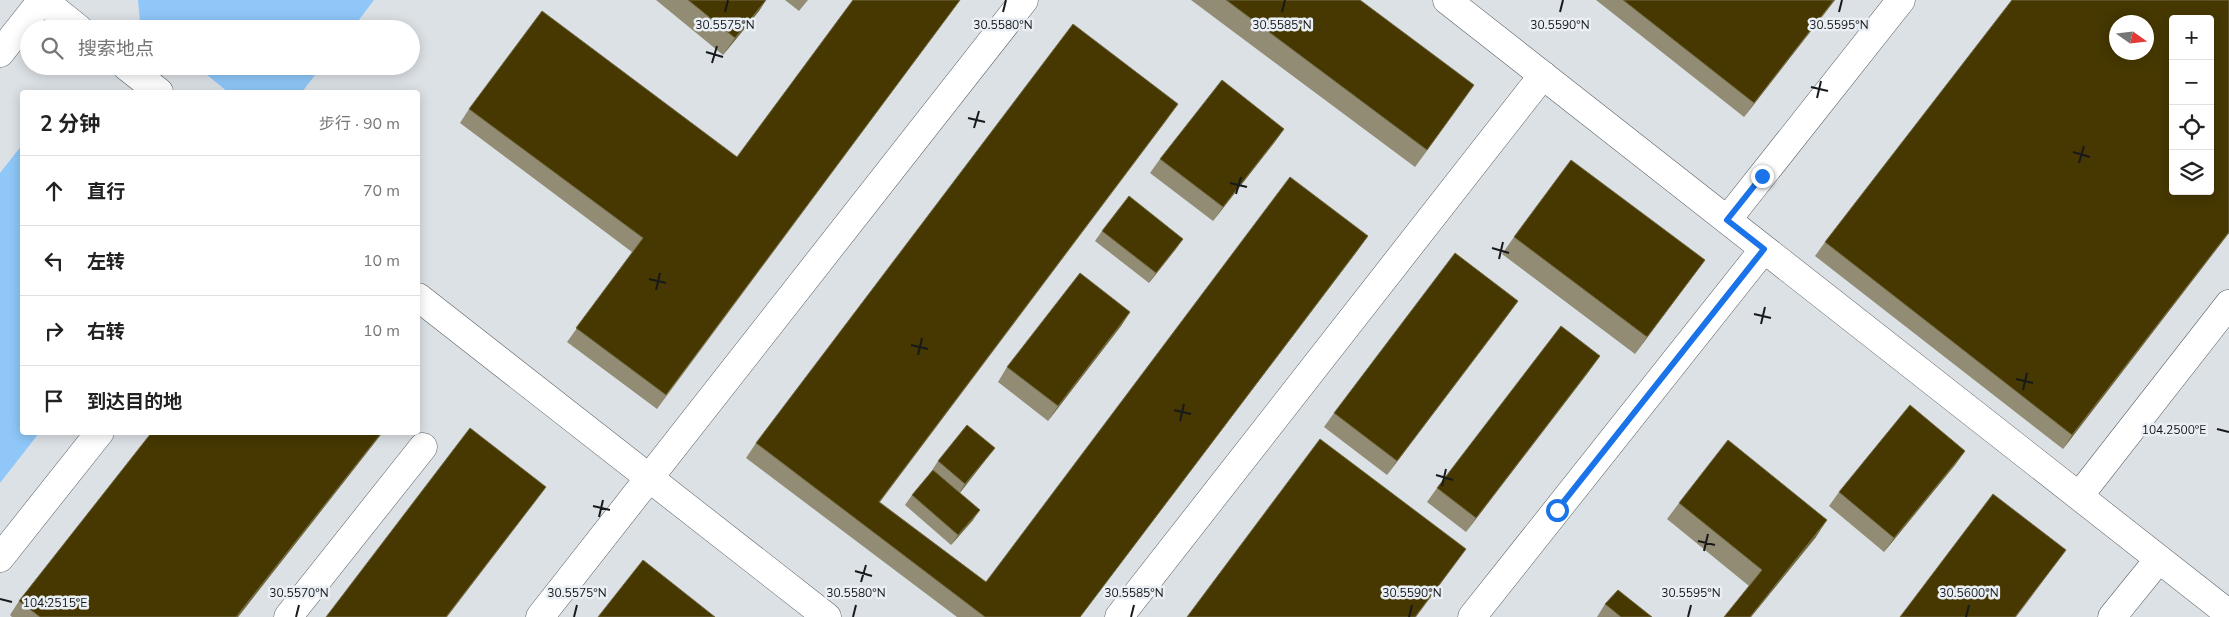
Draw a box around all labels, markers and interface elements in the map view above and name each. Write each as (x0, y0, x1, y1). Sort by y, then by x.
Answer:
north arrow (2109, 15, 2154, 60)
map controls (2169, 15, 2214, 195)
button: + (2169, 15, 2214, 60)
text: 30.5575°N (695, 17, 755, 33)
text: 30.5580°N (973, 17, 1033, 33)
text: 30.5585°N (1252, 17, 1312, 33)
text: 30.5590°N (1530, 17, 1590, 33)
text: 30.5595°N (1809, 17, 1869, 33)
search box (20, 20, 420, 75)
icon: search (38, 34, 66, 62)
text: 搜索地点 (78, 36, 154, 62)
button: − (2169, 60, 2214, 105)
button: locate (2169, 105, 2214, 150)
text: 2 分钟 (40, 110, 100, 138)
text: 步行 · 90 m (319, 113, 400, 135)
button: layers (2169, 150, 2214, 195)
route end (1751, 165, 1774, 188)
icon: ahead (40, 177, 68, 205)
text: 直行 (87, 179, 125, 205)
text: 70 m (363, 180, 400, 202)
icon: left (40, 247, 68, 275)
text: 左转 (87, 249, 125, 275)
text: 10 m (363, 250, 400, 272)
icon: right (40, 317, 68, 345)
text: 右转 (87, 319, 125, 345)
text: 10 m (363, 320, 400, 342)
icon: arrive (40, 387, 68, 415)
text: 到达目的地 (87, 389, 182, 415)
text: 104.2500°E (2142, 422, 2206, 438)
route start (1546, 499, 1569, 522)
text: 30.5570°N (269, 585, 329, 601)
text: 30.5575°N (547, 585, 607, 601)
text: 30.5580°N (826, 585, 886, 601)
text: 30.5585°N (1104, 585, 1164, 601)
text: 30.5590°N (1382, 585, 1442, 601)
text: 30.5595°N (1661, 585, 1721, 601)
text: 30.5600°N (1939, 585, 1999, 601)
text: 104.2515°E (23, 595, 87, 611)

